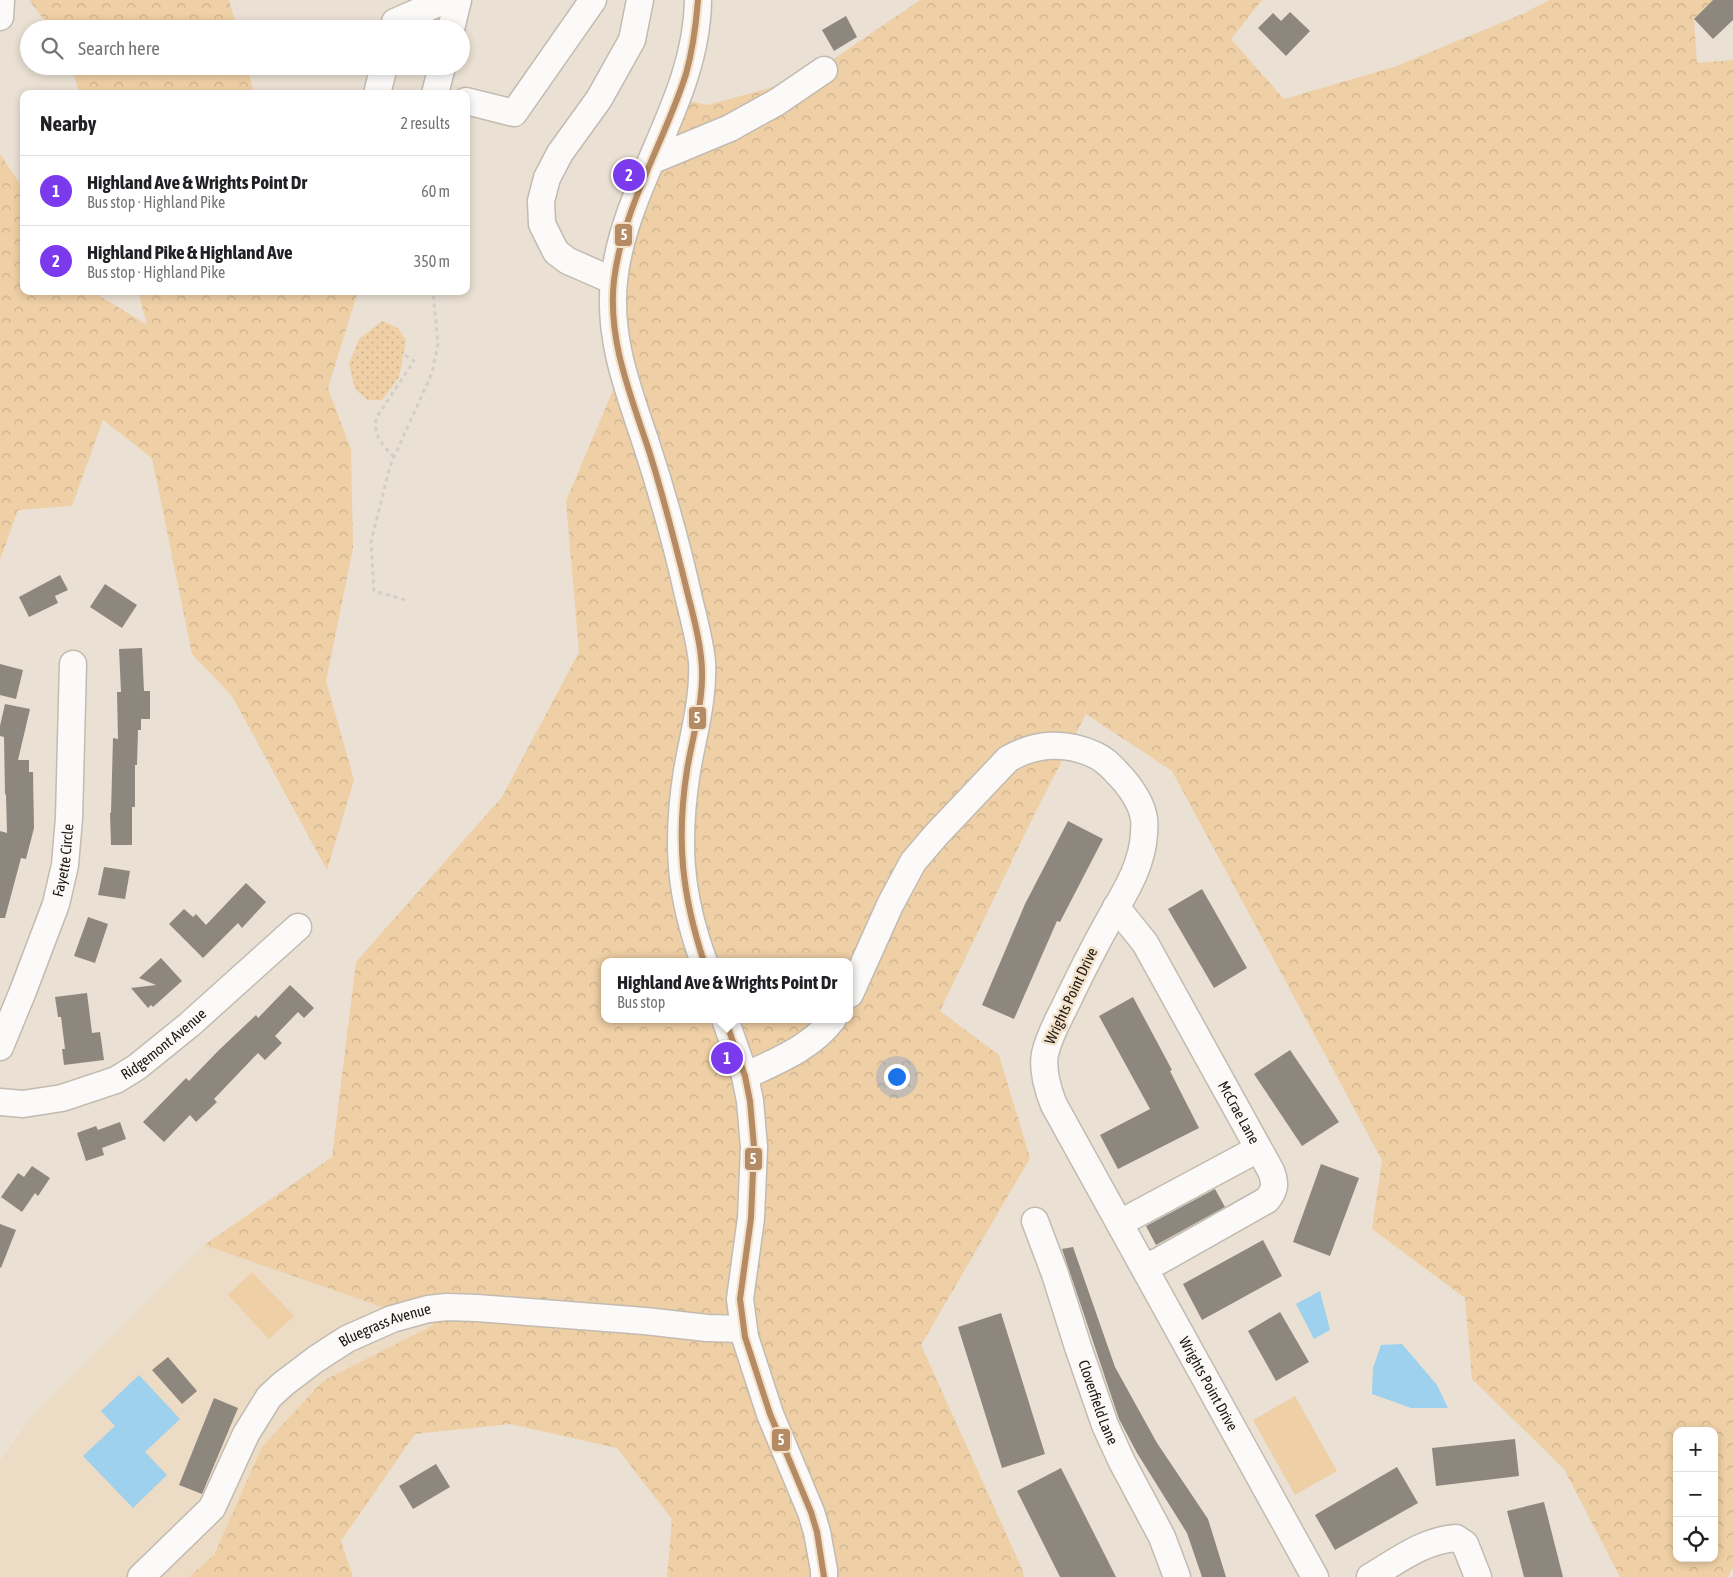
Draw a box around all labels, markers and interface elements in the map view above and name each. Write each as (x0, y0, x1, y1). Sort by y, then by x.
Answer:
search box (20, 20, 470, 75)
icon: search (38, 34, 66, 62)
text: Search here (78, 37, 160, 59)
text: Nearby (40, 111, 96, 135)
text: 2 results (400, 114, 450, 132)
pin: 2 (613, 156, 645, 194)
text: Highland Ave & Wrights Point Dr (87, 171, 307, 193)
text: 1 (52, 182, 60, 200)
text: 60 m (421, 182, 450, 200)
text: Bus stop · Highland Pike (87, 193, 225, 211)
line badge: 5 (614, 223, 633, 247)
text: 5 (621, 227, 628, 243)
text: Highland Pike & Highland Ave (87, 241, 293, 263)
text: 2 (52, 252, 60, 270)
text: 350 m (414, 252, 450, 270)
text: Bus stop · Highland Pike (87, 263, 225, 281)
line badge: 5 (688, 706, 707, 730)
text: 5 (694, 710, 701, 726)
street label: Fayette Circle (49, 823, 76, 898)
street label: Wrights Point Drive (1041, 945, 1100, 1047)
popup (601, 958, 853, 1023)
text: Highland Ave & Wrights Point Dr (617, 971, 837, 993)
text: Bus stop (617, 993, 665, 1011)
street label: Ridgemont Avenue (118, 1005, 209, 1083)
pin: 1 (711, 1039, 743, 1077)
your location (884, 1064, 910, 1090)
street label: McCrae Lane (1215, 1078, 1263, 1147)
line badge: 5 (744, 1147, 763, 1171)
text: 5 (750, 1151, 757, 1167)
street label: Bluegrass Avenue (335, 1300, 433, 1350)
street label: Wrights Point Drive (1176, 1334, 1242, 1434)
street label: Cloverfield Lane (1075, 1358, 1122, 1447)
map controls (1673, 1427, 1718, 1562)
button: + (1673, 1427, 1718, 1472)
line badge: 5 (771, 1428, 791, 1452)
text: 5 (778, 1432, 785, 1448)
button: − (1673, 1472, 1718, 1517)
button: locate (1673, 1517, 1718, 1562)

